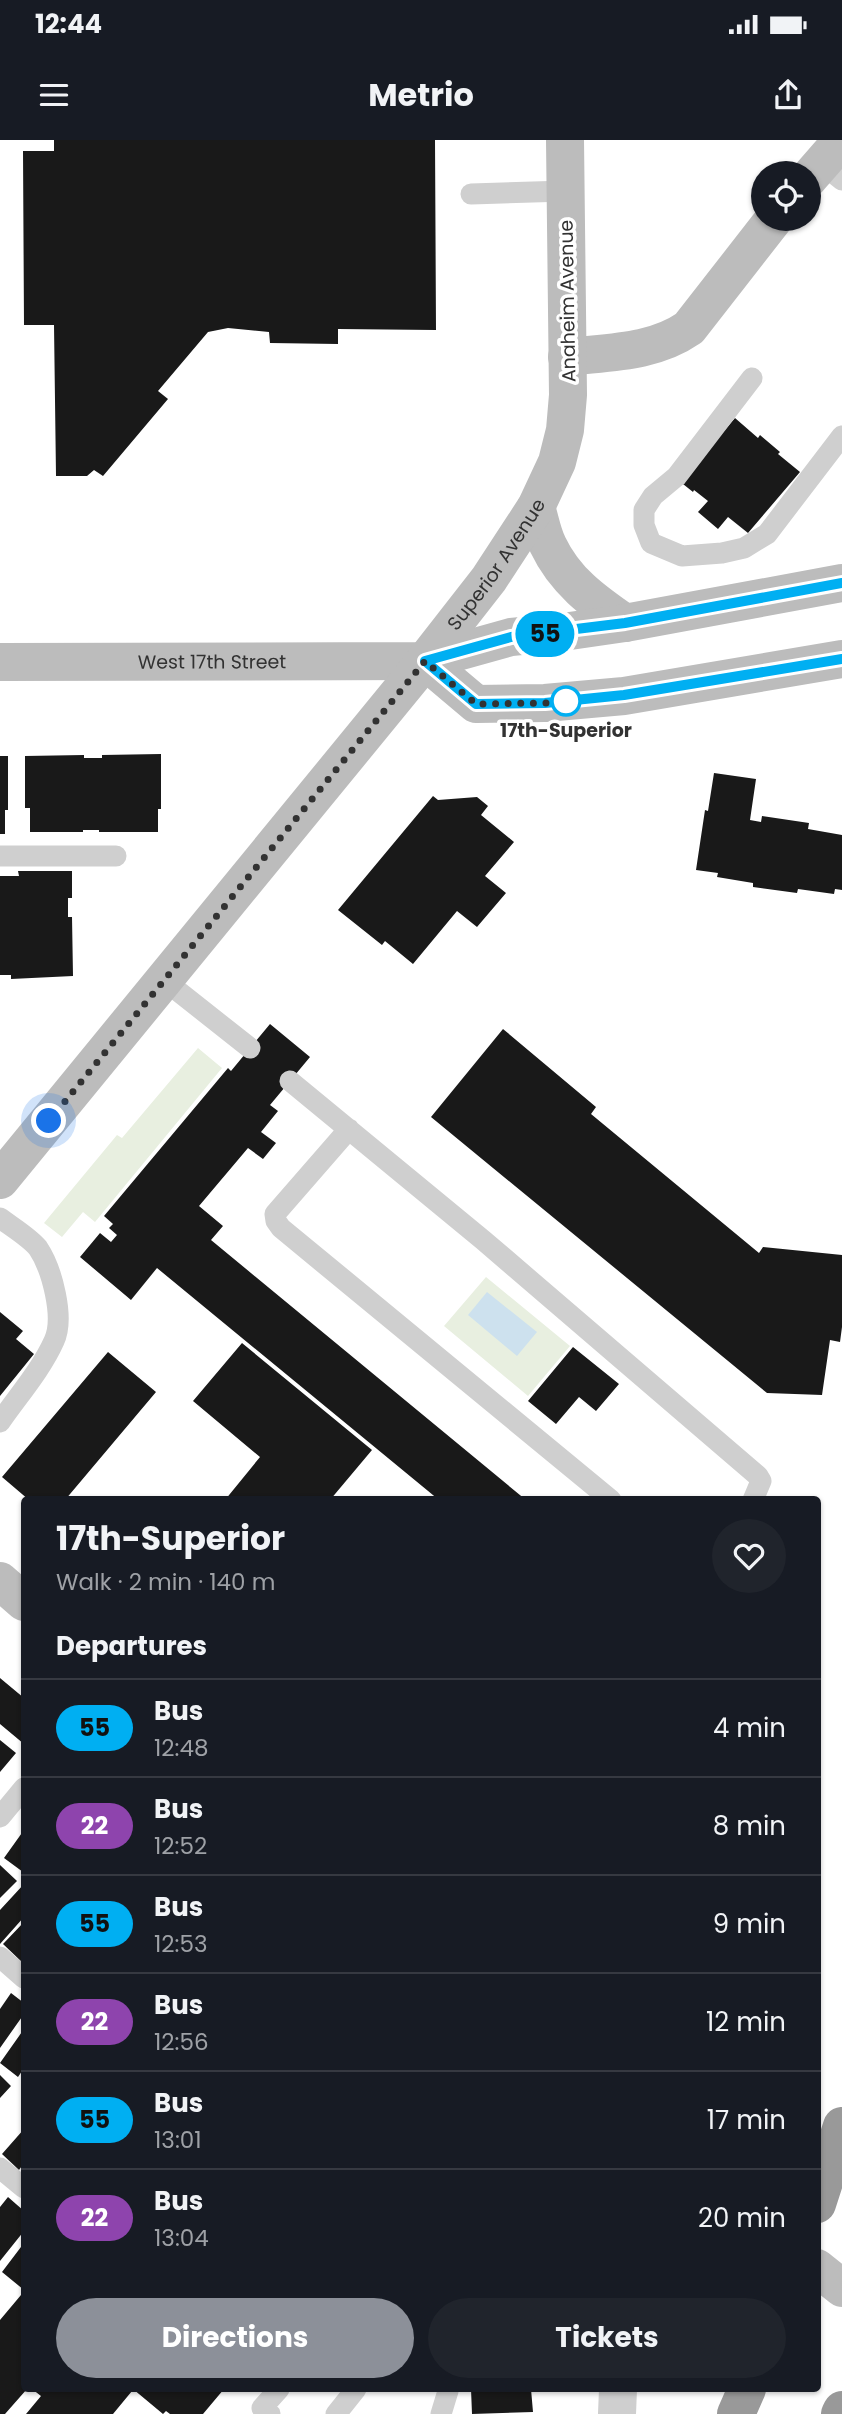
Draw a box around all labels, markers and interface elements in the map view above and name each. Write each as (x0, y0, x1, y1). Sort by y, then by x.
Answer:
text: 12:44 (35, 6, 102, 42)
text: Metrio (368, 72, 474, 117)
icon: menu (35, 76, 73, 114)
icon: share (769, 76, 807, 114)
map controls (751, 161, 821, 231)
button: locate (751, 161, 821, 231)
street label: Anaheim Avenue (553, 220, 582, 382)
street label: Superior Avenue (441, 494, 552, 636)
line badge: 55 (514, 611, 576, 657)
text: 55 (529, 617, 561, 650)
street label: West 17th Street (138, 648, 286, 676)
marker: 17th-Superior (551, 686, 581, 716)
place label: 17th-Superior (500, 717, 632, 744)
your location (31, 1103, 66, 1138)
text: 17th-Superior (56, 1515, 285, 1562)
button: heart (712, 1519, 786, 1593)
text: Walk · 2 min · 140 m (56, 1566, 275, 1598)
text: Departures (56, 1628, 207, 1664)
text: Bus (154, 1693, 203, 1729)
text: 4 min (713, 1710, 786, 1746)
text: 55 (79, 1711, 110, 1744)
text: 12:48 (154, 1732, 208, 1764)
text: Bus (154, 1791, 203, 1827)
text: 8 min (713, 1808, 786, 1844)
text: 22 (81, 1809, 108, 1842)
text: 12:52 (154, 1830, 207, 1862)
text: Bus (154, 1889, 203, 1925)
text: 9 min (713, 1906, 786, 1942)
text: 55 (79, 1907, 110, 1940)
text: 12:53 (154, 1928, 207, 1960)
text: Bus (154, 1987, 203, 2023)
text: 12 min (706, 2004, 786, 2040)
text: 22 (81, 2005, 108, 2038)
text: 12:56 (154, 2026, 209, 2058)
text: Bus (154, 2085, 203, 2121)
text: 17 min (707, 2102, 786, 2138)
text: 55 (79, 2103, 110, 2136)
text: 13:01 (154, 2124, 202, 2156)
text: Bus (154, 2183, 203, 2219)
text: 20 min (698, 2200, 786, 2236)
text: 22 (81, 2201, 108, 2234)
text: 13:04 (154, 2222, 209, 2254)
button: Directions (56, 2298, 414, 2378)
button: Tickets (428, 2298, 786, 2378)

